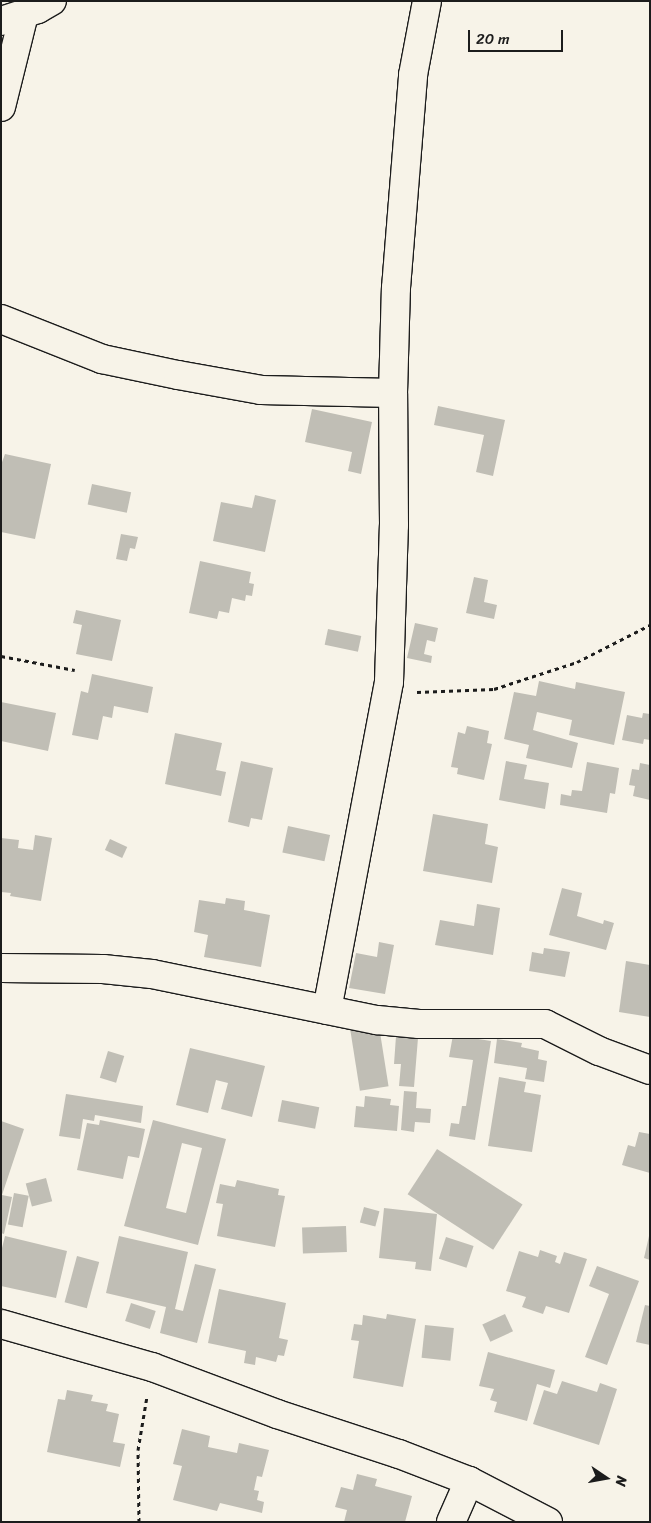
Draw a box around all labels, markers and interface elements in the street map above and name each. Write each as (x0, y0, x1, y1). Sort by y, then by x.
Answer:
scale bar (471, 20, 566, 52)
text: 20 m (476, 26, 510, 52)
north arrow (581, 1453, 631, 1503)
text: N (608, 1474, 634, 1489)

